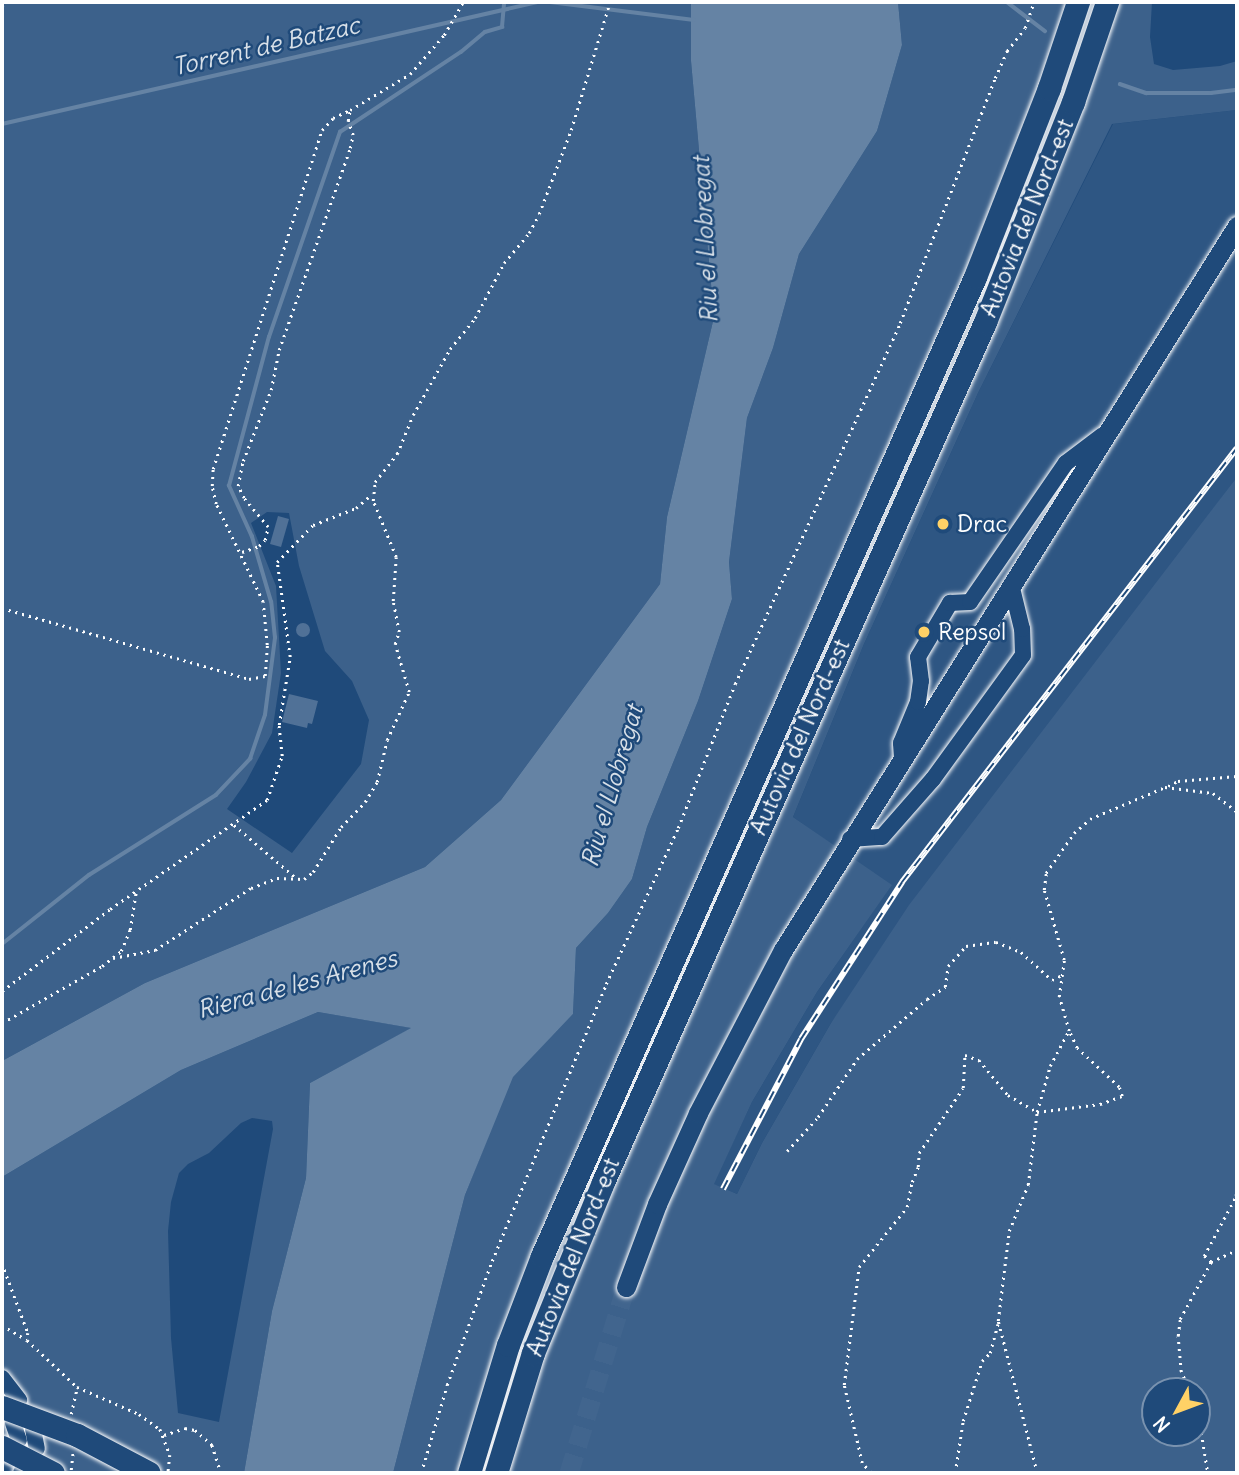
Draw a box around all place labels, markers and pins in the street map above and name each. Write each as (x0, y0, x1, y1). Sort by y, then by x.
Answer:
place label: Drac (957, 510, 1007, 538)
marker: Drac (935, 516, 951, 532)
place label: Repsol (938, 618, 1006, 646)
marker: Repsol (916, 624, 932, 640)

